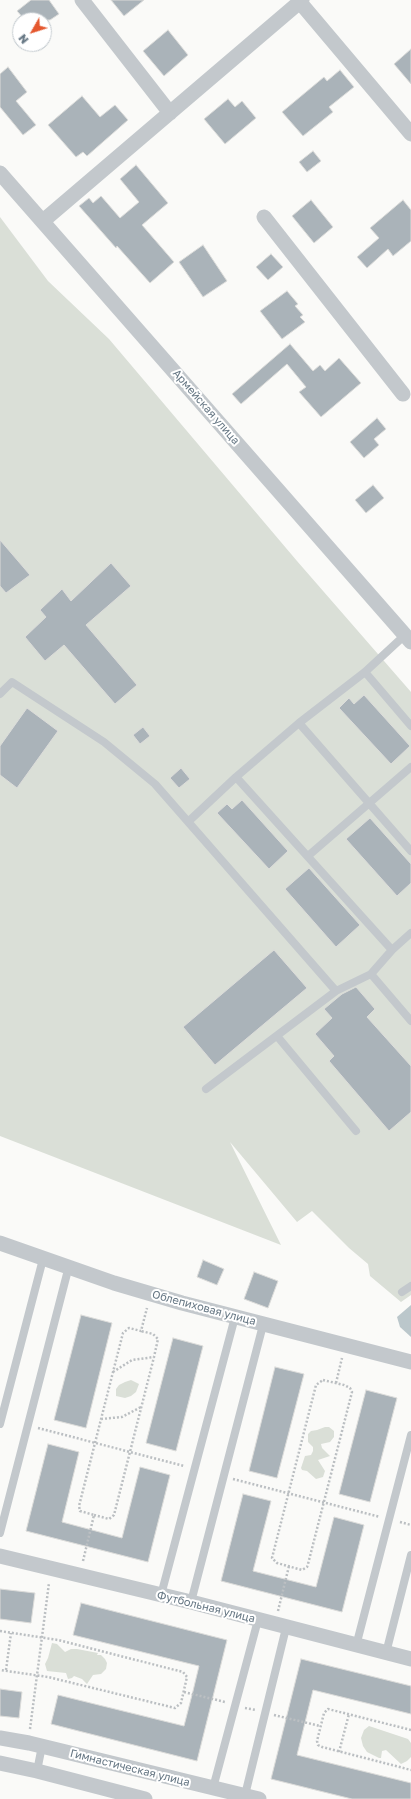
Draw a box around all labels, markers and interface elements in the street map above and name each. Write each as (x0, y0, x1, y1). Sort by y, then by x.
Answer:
north arrow (12, 12, 52, 52)
text: N (15, 32, 31, 47)
street label: Армейская улица (170, 367, 242, 447)
street label: Облепиховая улица (151, 1288, 257, 1328)
street label: Футбольная улица (156, 1588, 256, 1626)
street label: Гимнастическая улица (69, 1747, 191, 1789)

